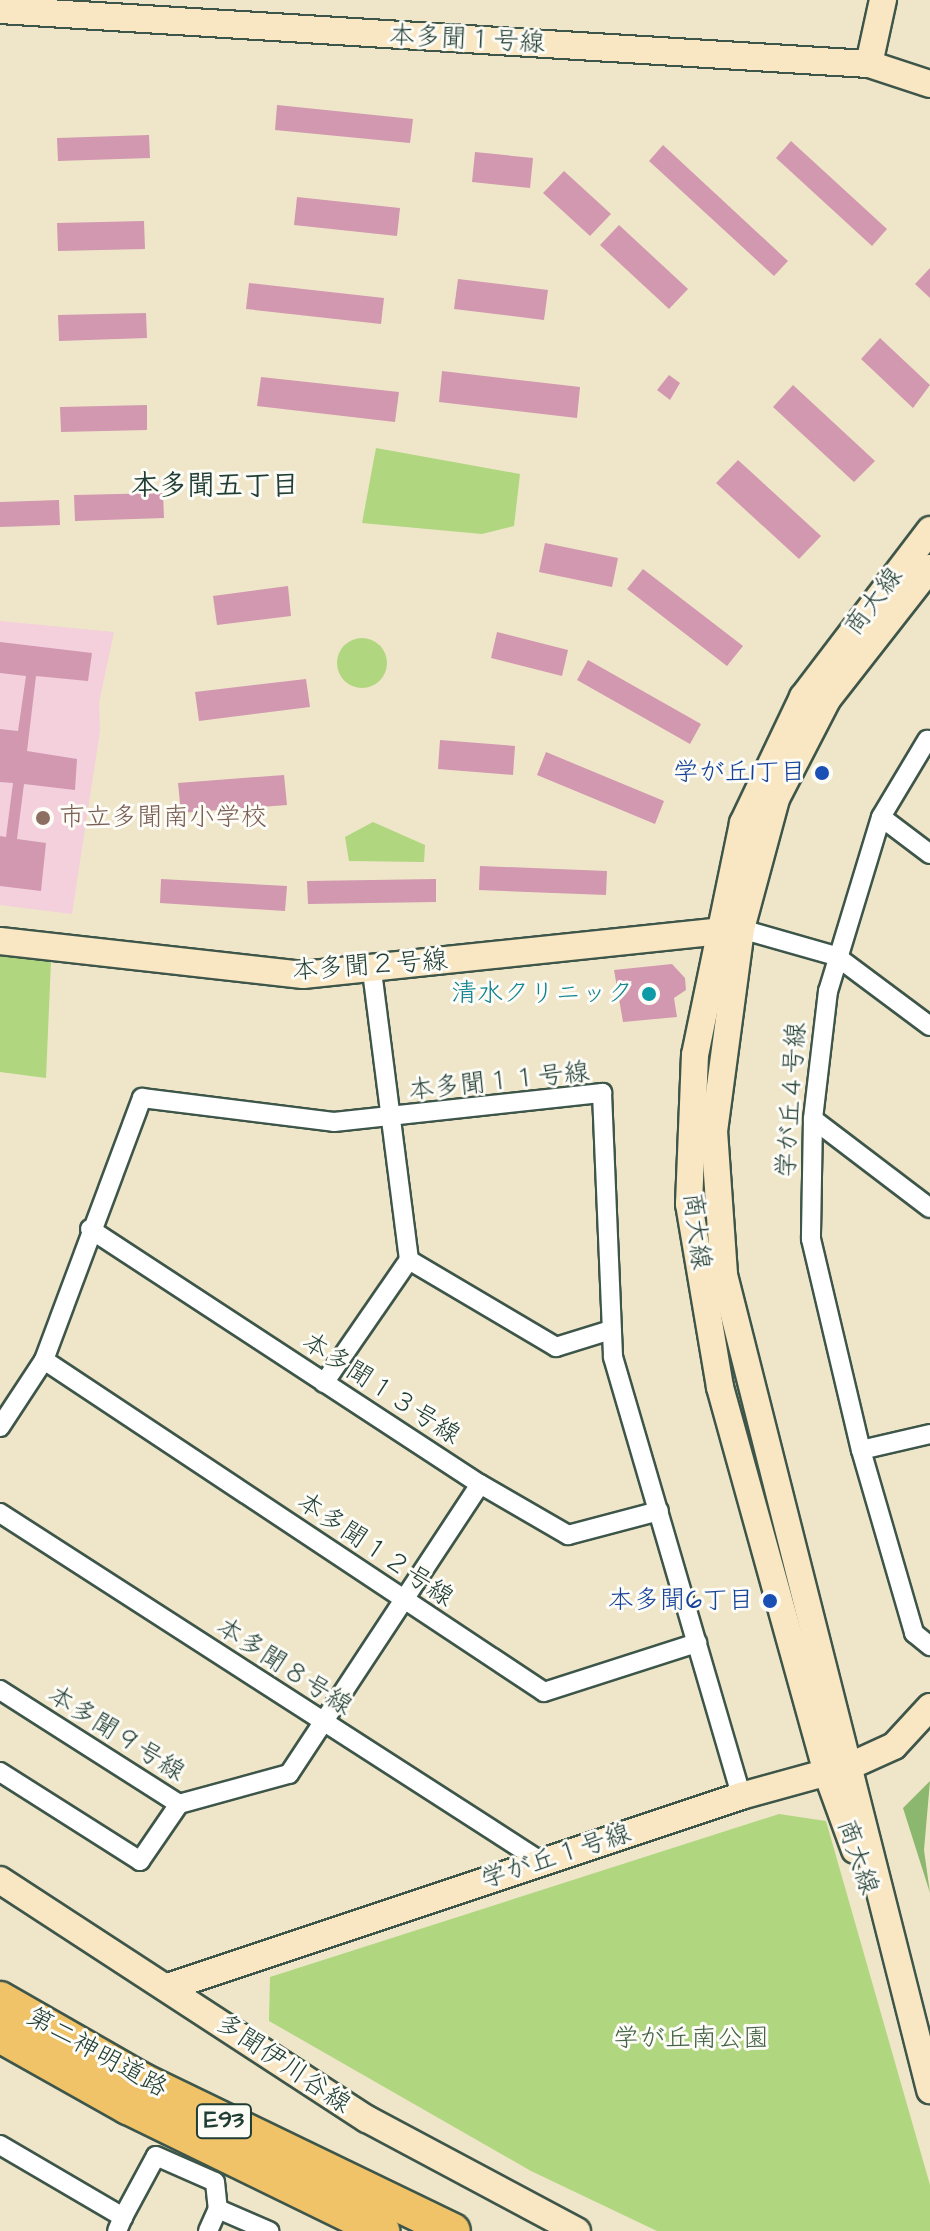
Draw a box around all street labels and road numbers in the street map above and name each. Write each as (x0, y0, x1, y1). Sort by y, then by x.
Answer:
street label: 本多聞１号線 (388, 20, 546, 60)
street label: 商大線 (838, 561, 910, 643)
street label: 本多聞２号線 (291, 945, 449, 987)
street label: 学が丘４号線 (771, 1021, 813, 1179)
street label: 本多聞１１号線 (407, 1057, 591, 1107)
street label: 商大線 (676, 1190, 716, 1272)
street label: 本多聞１３号線 (296, 1326, 466, 1452)
street label: 本多聞１２号線 (291, 1486, 459, 1614)
street label: 本多聞８号線 (210, 1611, 358, 1723)
street label: 本多聞９号線 (42, 1679, 190, 1789)
street label: 商大線 (830, 1815, 884, 1899)
street label: 学が丘１号線 (477, 1818, 635, 1896)
street label: 第二神明道路 (21, 2002, 173, 2104)
street label: 多聞伊川谷線 (210, 2007, 356, 2121)
road number: E93 (194, 2101, 254, 2141)

